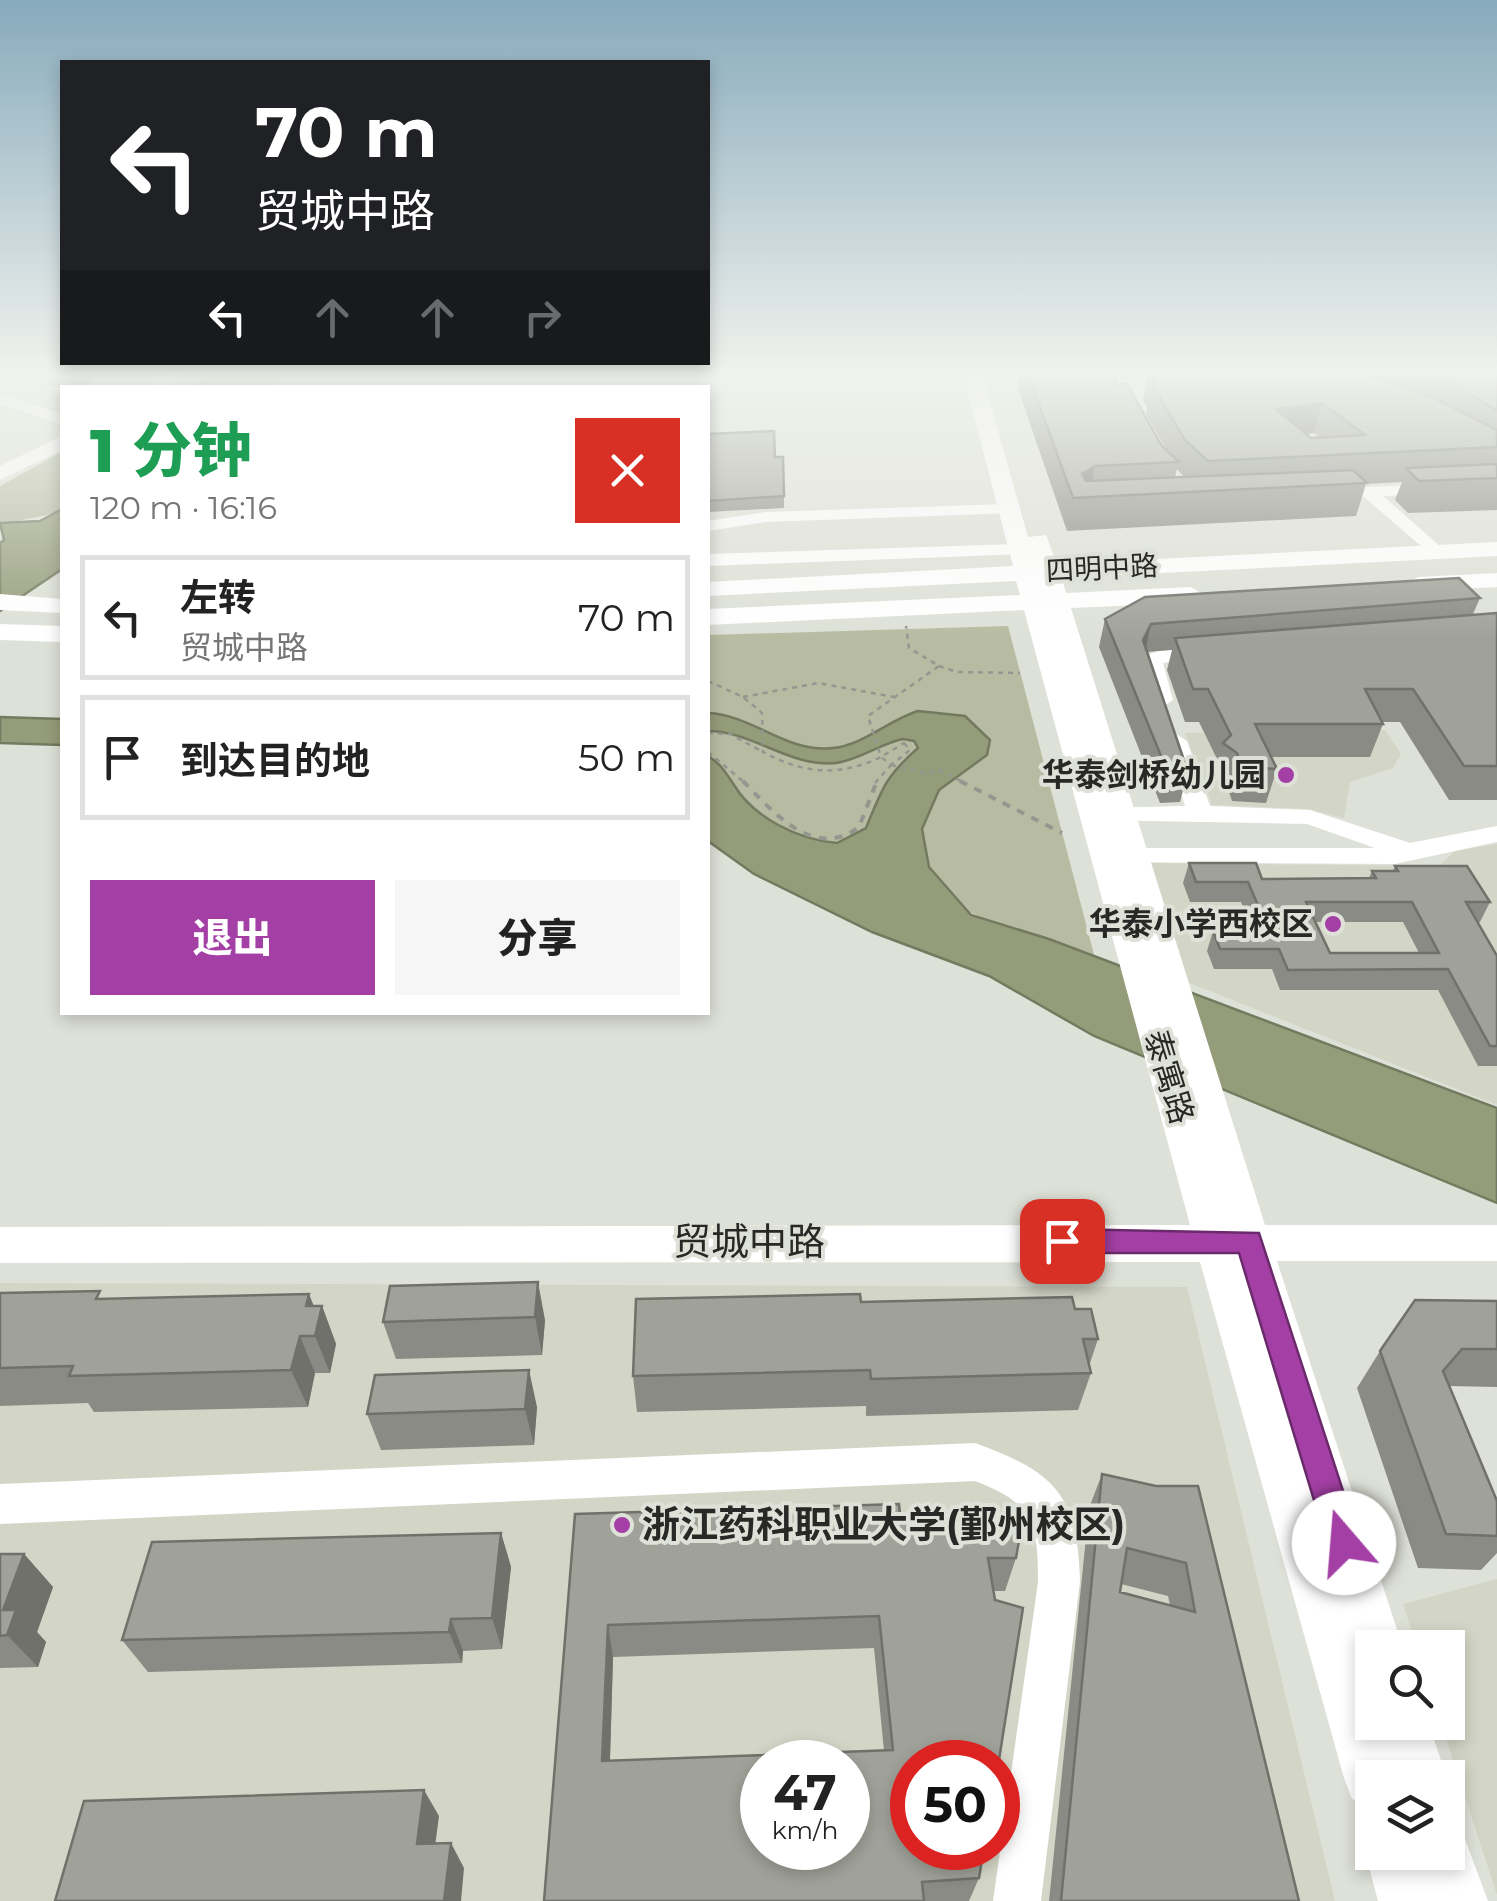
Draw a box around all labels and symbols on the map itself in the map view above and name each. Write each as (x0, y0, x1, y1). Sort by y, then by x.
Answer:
street label: 四明中路 (1045, 548, 1159, 588)
place label: 华泰剑桥幼儿园 (1042, 755, 1266, 794)
marker: 华泰剑桥幼儿园 (1275, 764, 1297, 786)
place label: 华泰小学西校区 (1089, 904, 1313, 943)
marker: 华泰小学西校区 (1322, 913, 1344, 935)
street label: 泰寓路 (1137, 1025, 1202, 1128)
pin (1020, 1199, 1105, 1284)
street label: 贸城中路 (673, 1218, 825, 1265)
position arrow (1292, 1491, 1396, 1595)
place label: 浙江药科职业大学(鄞州校区) (642, 1501, 1125, 1548)
marker: 浙江药科职业大学(鄞州校区) (611, 1514, 633, 1536)
speed limit sign: 50 (890, 1740, 1020, 1870)

